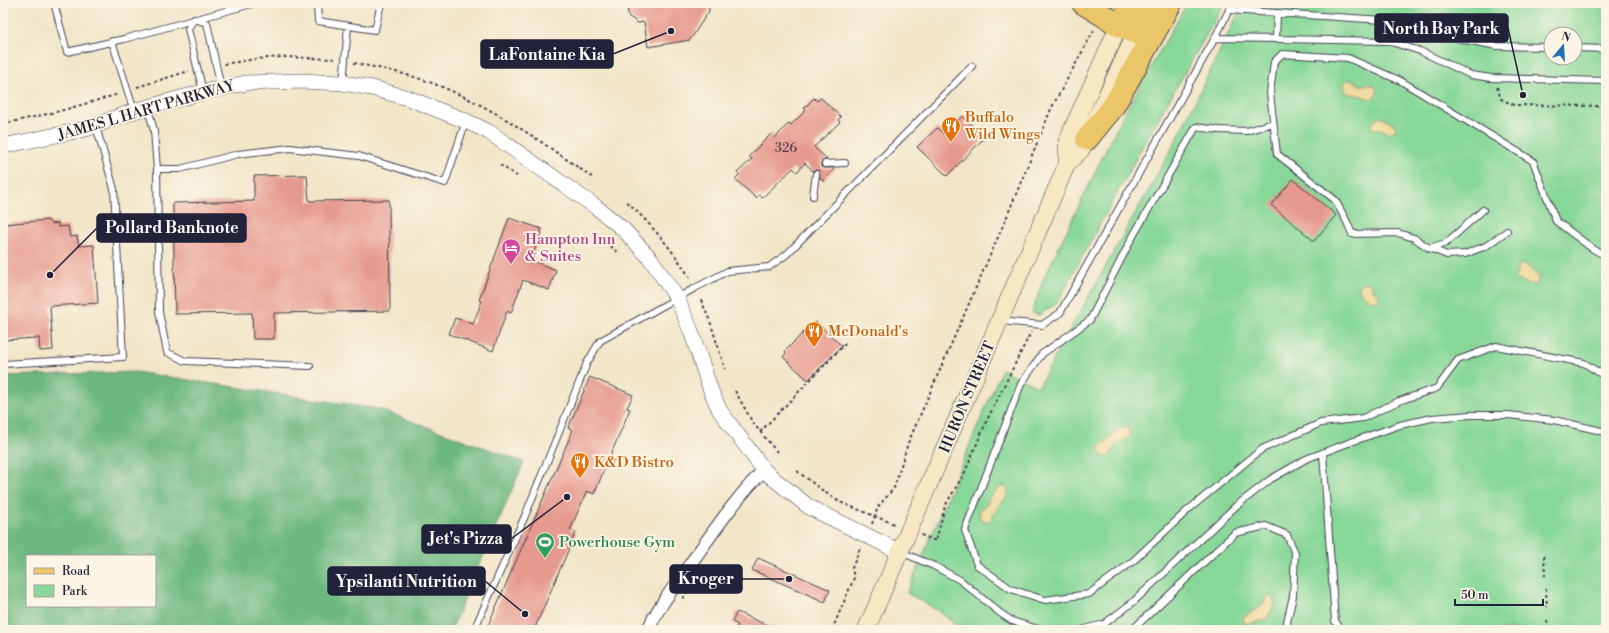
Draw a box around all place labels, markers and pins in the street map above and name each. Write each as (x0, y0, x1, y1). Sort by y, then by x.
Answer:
callout: North Bay Park (1375, 14, 1508, 42)
callout: LaFontaine Kia (481, 40, 613, 68)
place label: Buffalo Wild Wings (964, 108, 1040, 144)
restaurant icon: Buffalo Wild Wings (940, 115, 962, 143)
callout: Pollard Banknote (97, 214, 246, 242)
place label: Hampton Inn & Suites (525, 230, 616, 266)
hotel icon: Hampton Inn & Suites (500, 237, 522, 265)
restaurant icon: McDonald's (803, 320, 825, 348)
place label: McDonald's (828, 322, 908, 341)
restaurant icon: K&D Bistro (569, 451, 591, 479)
place label: K&D Bistro (594, 453, 674, 472)
callout: Jet's Pizza (422, 525, 511, 553)
sports icon: Powerhouse Gym (534, 531, 556, 559)
place label: Powerhouse Gym (559, 533, 675, 552)
callout: Kroger (670, 565, 742, 593)
callout: Ypsilanti Nutrition (328, 567, 485, 595)

